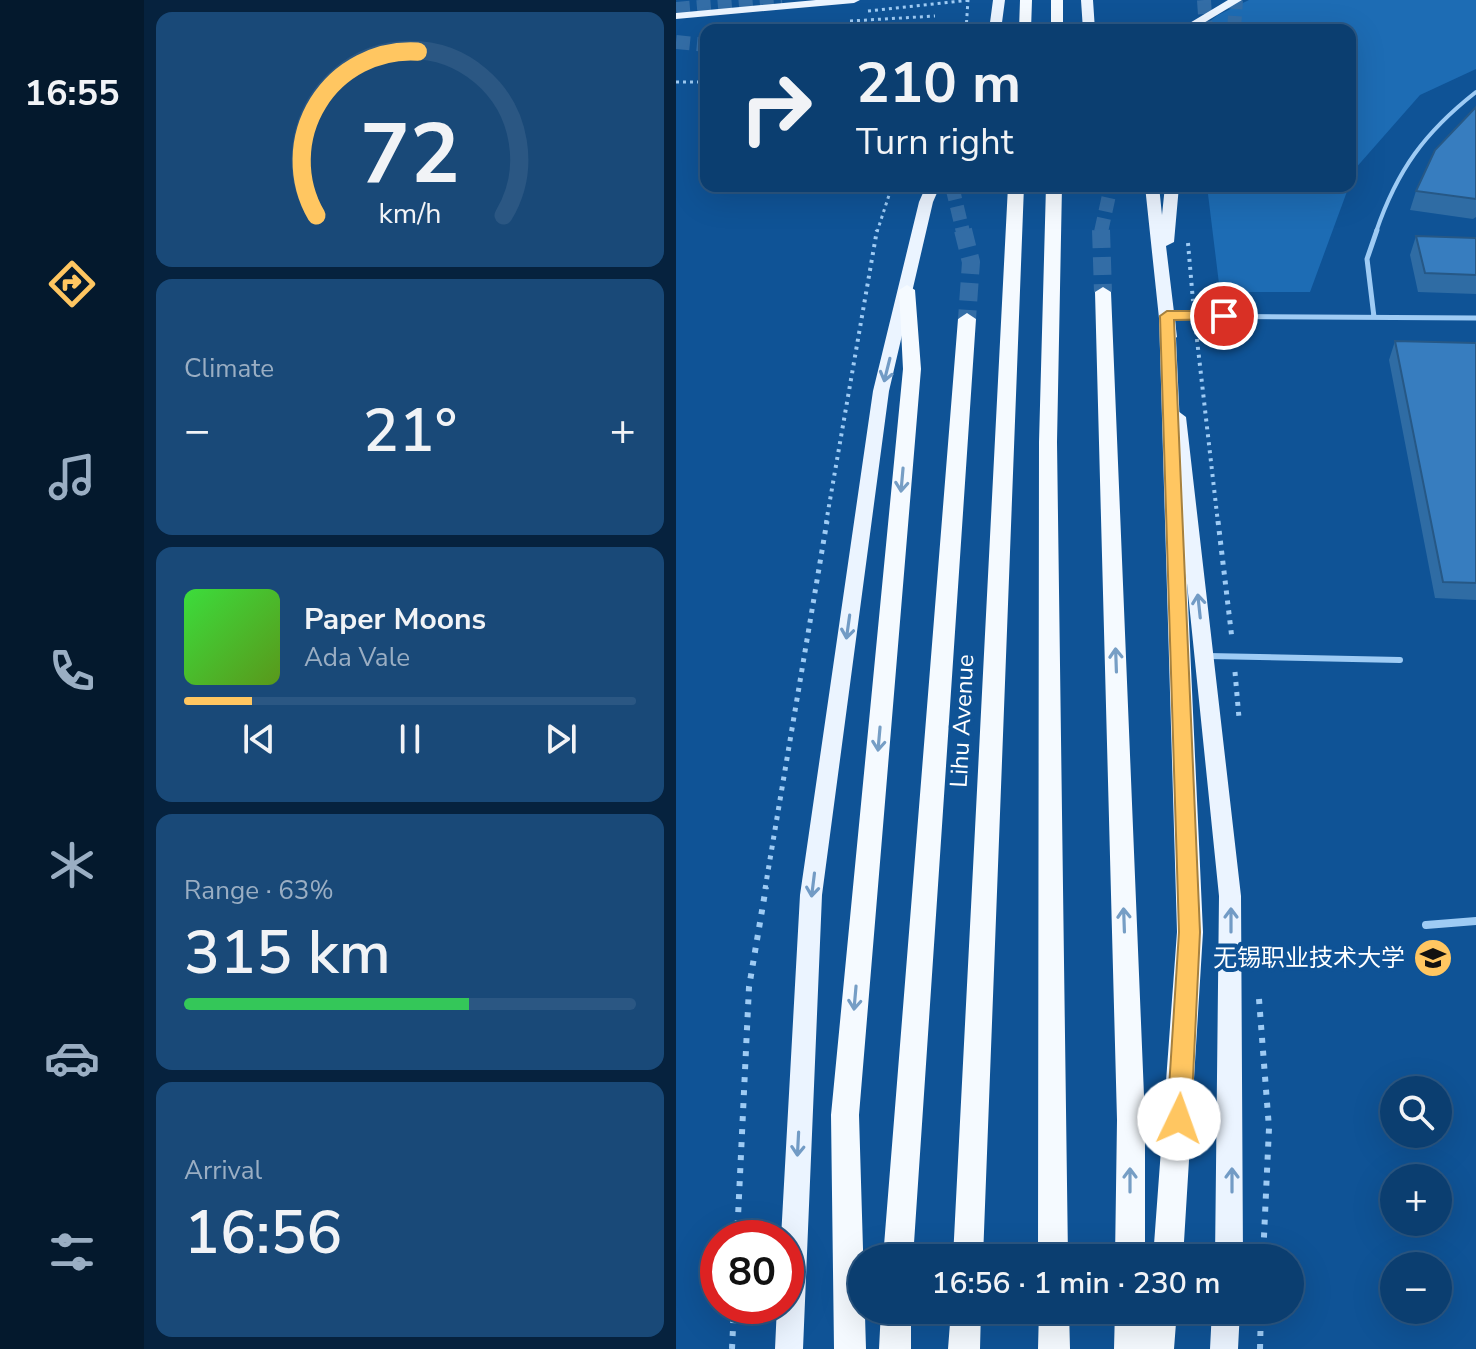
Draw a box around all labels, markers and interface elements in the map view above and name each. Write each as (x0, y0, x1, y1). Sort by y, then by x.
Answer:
text: 210 m (856, 45, 1021, 122)
icon: right (724, 56, 828, 160)
text: 16:55 (24, 69, 120, 118)
text: 72 (360, 97, 460, 210)
text: Turn right (856, 118, 1013, 167)
text: km/h (379, 194, 441, 233)
icon: directions (44, 256, 100, 312)
pin (1190, 282, 1258, 350)
icon: arrive (1202, 294, 1246, 338)
text: Climate (184, 351, 274, 386)
one-way arrow (878, 357, 893, 382)
text: 21° (363, 390, 457, 472)
text: − (184, 401, 210, 461)
text: + (610, 401, 636, 461)
icon: music (44, 449, 100, 505)
one-way arrow (894, 466, 909, 493)
one-way arrow (1191, 593, 1206, 620)
text: Paper Moons (304, 599, 486, 640)
one-way arrow (840, 614, 855, 639)
text: Ada Vale (304, 640, 410, 675)
icon: phone (44, 643, 100, 699)
one-way arrow (1108, 647, 1123, 674)
street label: Lihu Avenue (943, 653, 981, 789)
icon: previous (237, 717, 281, 761)
icon: pause (388, 717, 432, 761)
icon: next (539, 717, 583, 761)
one-way arrow (871, 725, 886, 752)
icon: climate (44, 837, 100, 893)
one-way arrow (805, 871, 820, 897)
text: Range · 63% (184, 873, 334, 908)
one-way arrow (1117, 907, 1132, 934)
one-way arrow (1223, 907, 1238, 934)
text: 315 km (184, 912, 391, 994)
school or university icon: 无锡职业技术大学 (1412, 937, 1454, 979)
place label: 无锡职业技术大学 (1213, 942, 1405, 974)
one-way arrow (848, 984, 863, 1011)
icon: car (44, 1030, 100, 1086)
map controls (1380, 1076, 1452, 1324)
button: search (1380, 1076, 1452, 1148)
position arrow (1137, 1077, 1221, 1161)
one-way arrow (790, 1130, 805, 1157)
text: Arrival (184, 1153, 262, 1188)
button: + (1380, 1164, 1452, 1236)
one-way arrow (1123, 1167, 1138, 1194)
one-way arrow (1224, 1167, 1240, 1194)
text: 16:56 (184, 1192, 342, 1274)
speed limit sign: 80 (700, 1220, 804, 1324)
icon: filters (44, 1224, 100, 1280)
button: − (1380, 1252, 1452, 1324)
text: 16:56 · 1 min · 230 m (931, 1263, 1221, 1304)

